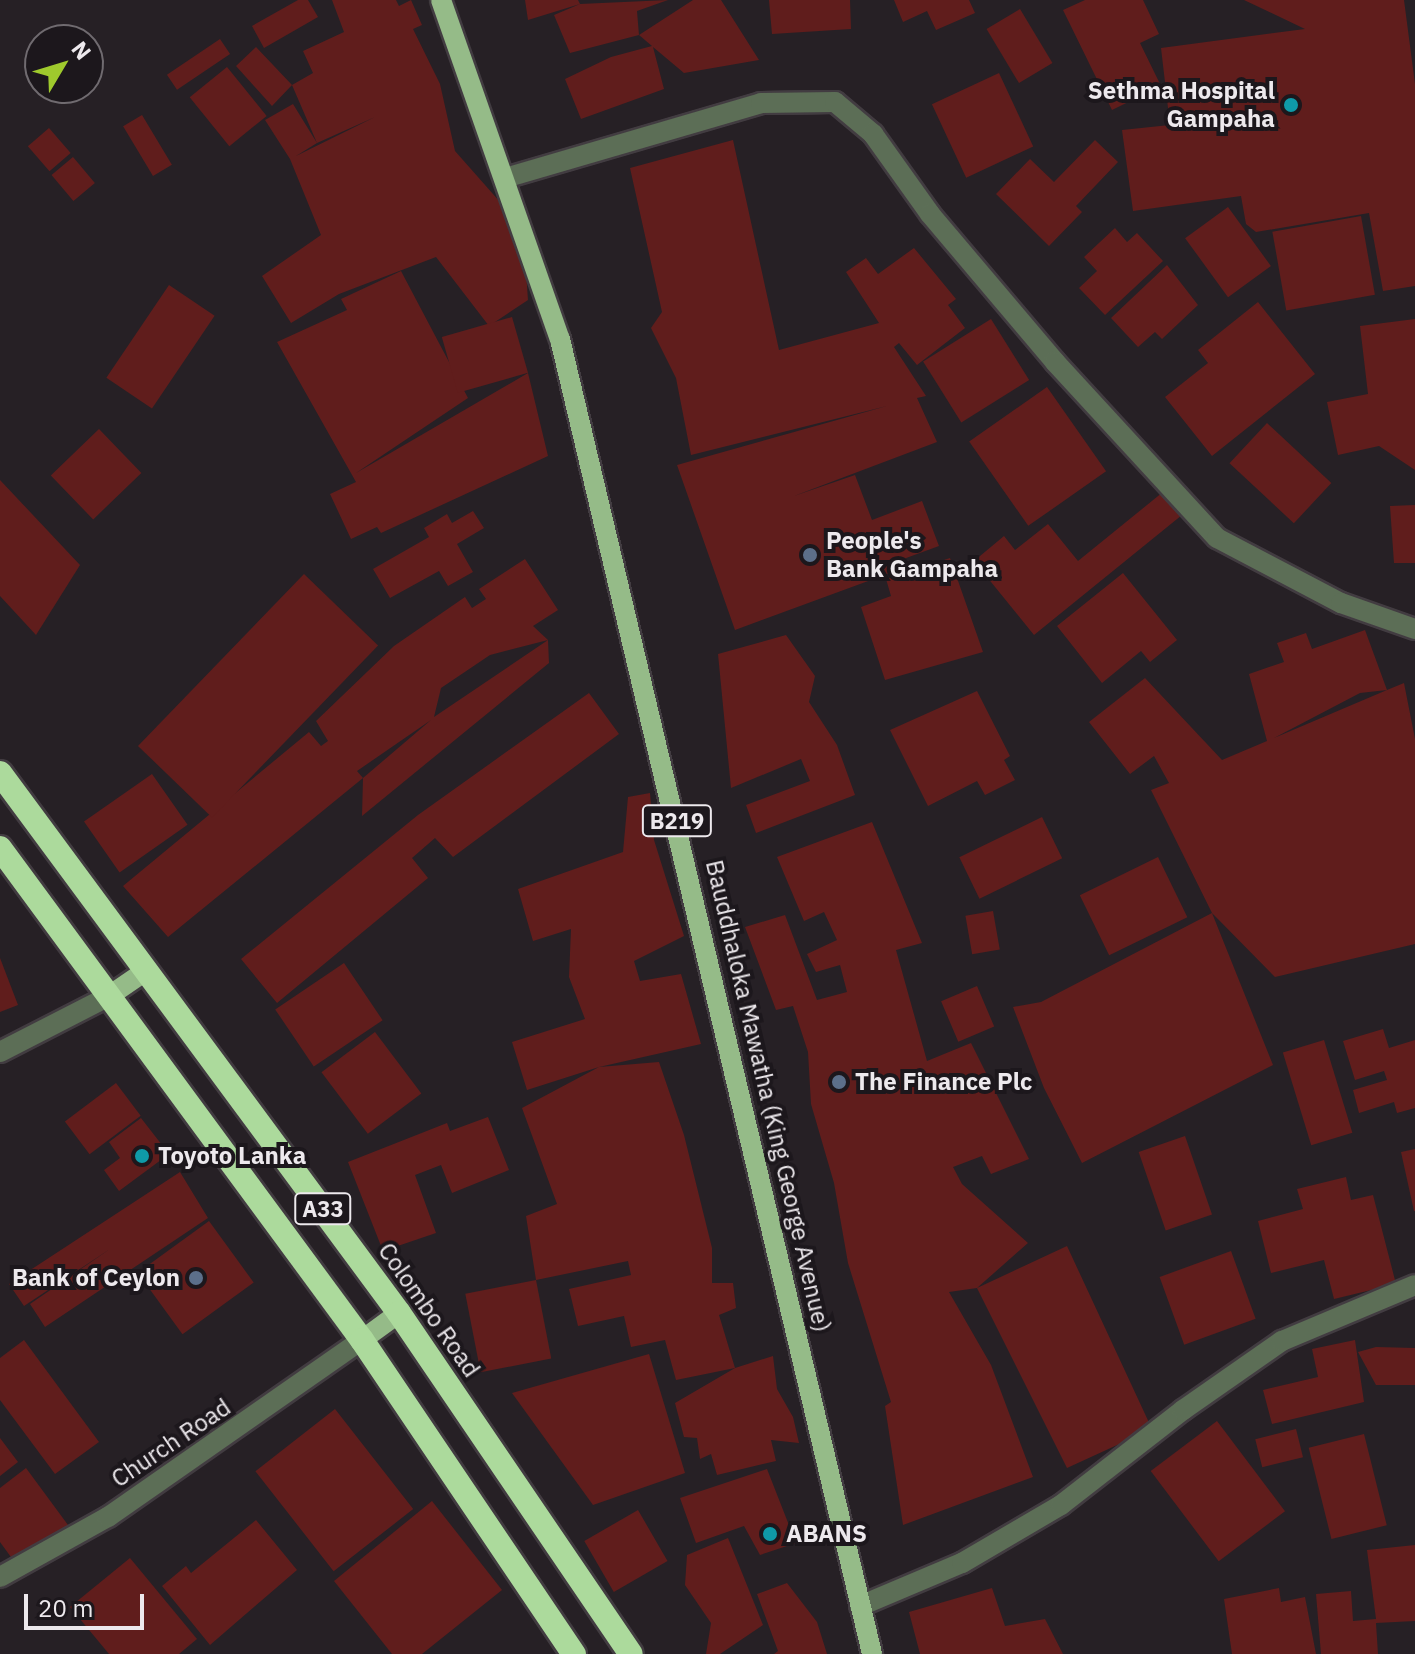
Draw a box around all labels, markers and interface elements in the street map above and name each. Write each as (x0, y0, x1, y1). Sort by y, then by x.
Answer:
north arrow (24, 24, 104, 104)
text: N (65, 35, 98, 65)
place label: Sethma Hospital Gampaha (1088, 77, 1275, 133)
marker: Sethma Hospital Gampaha (1282, 96, 1300, 114)
place label: People's Bank Gampaha (826, 527, 998, 583)
marker: People's Bank Gampaha (801, 546, 819, 564)
road number: B219 (641, 803, 713, 839)
street label: Bauddhaloka Mawatha (King George Avenue) (700, 857, 836, 1335)
place label: The Finance Plc (855, 1068, 1033, 1096)
marker: The Finance Plc (830, 1073, 848, 1091)
place label: Toyoto Lanka (158, 1142, 306, 1170)
marker: Toyoto Lanka (133, 1147, 151, 1165)
road number: A33 (293, 1191, 353, 1227)
street label: Colombo Road (372, 1237, 486, 1383)
place label: Bank of Ceylon (12, 1264, 180, 1292)
marker: Bank of Ceylon (187, 1269, 205, 1287)
street label: Church Road (106, 1393, 236, 1493)
place label: ABANS (786, 1520, 867, 1548)
marker: ABANS (761, 1525, 779, 1543)
scale bar (28, 1578, 148, 1628)
text: 20 m (38, 1592, 93, 1624)

